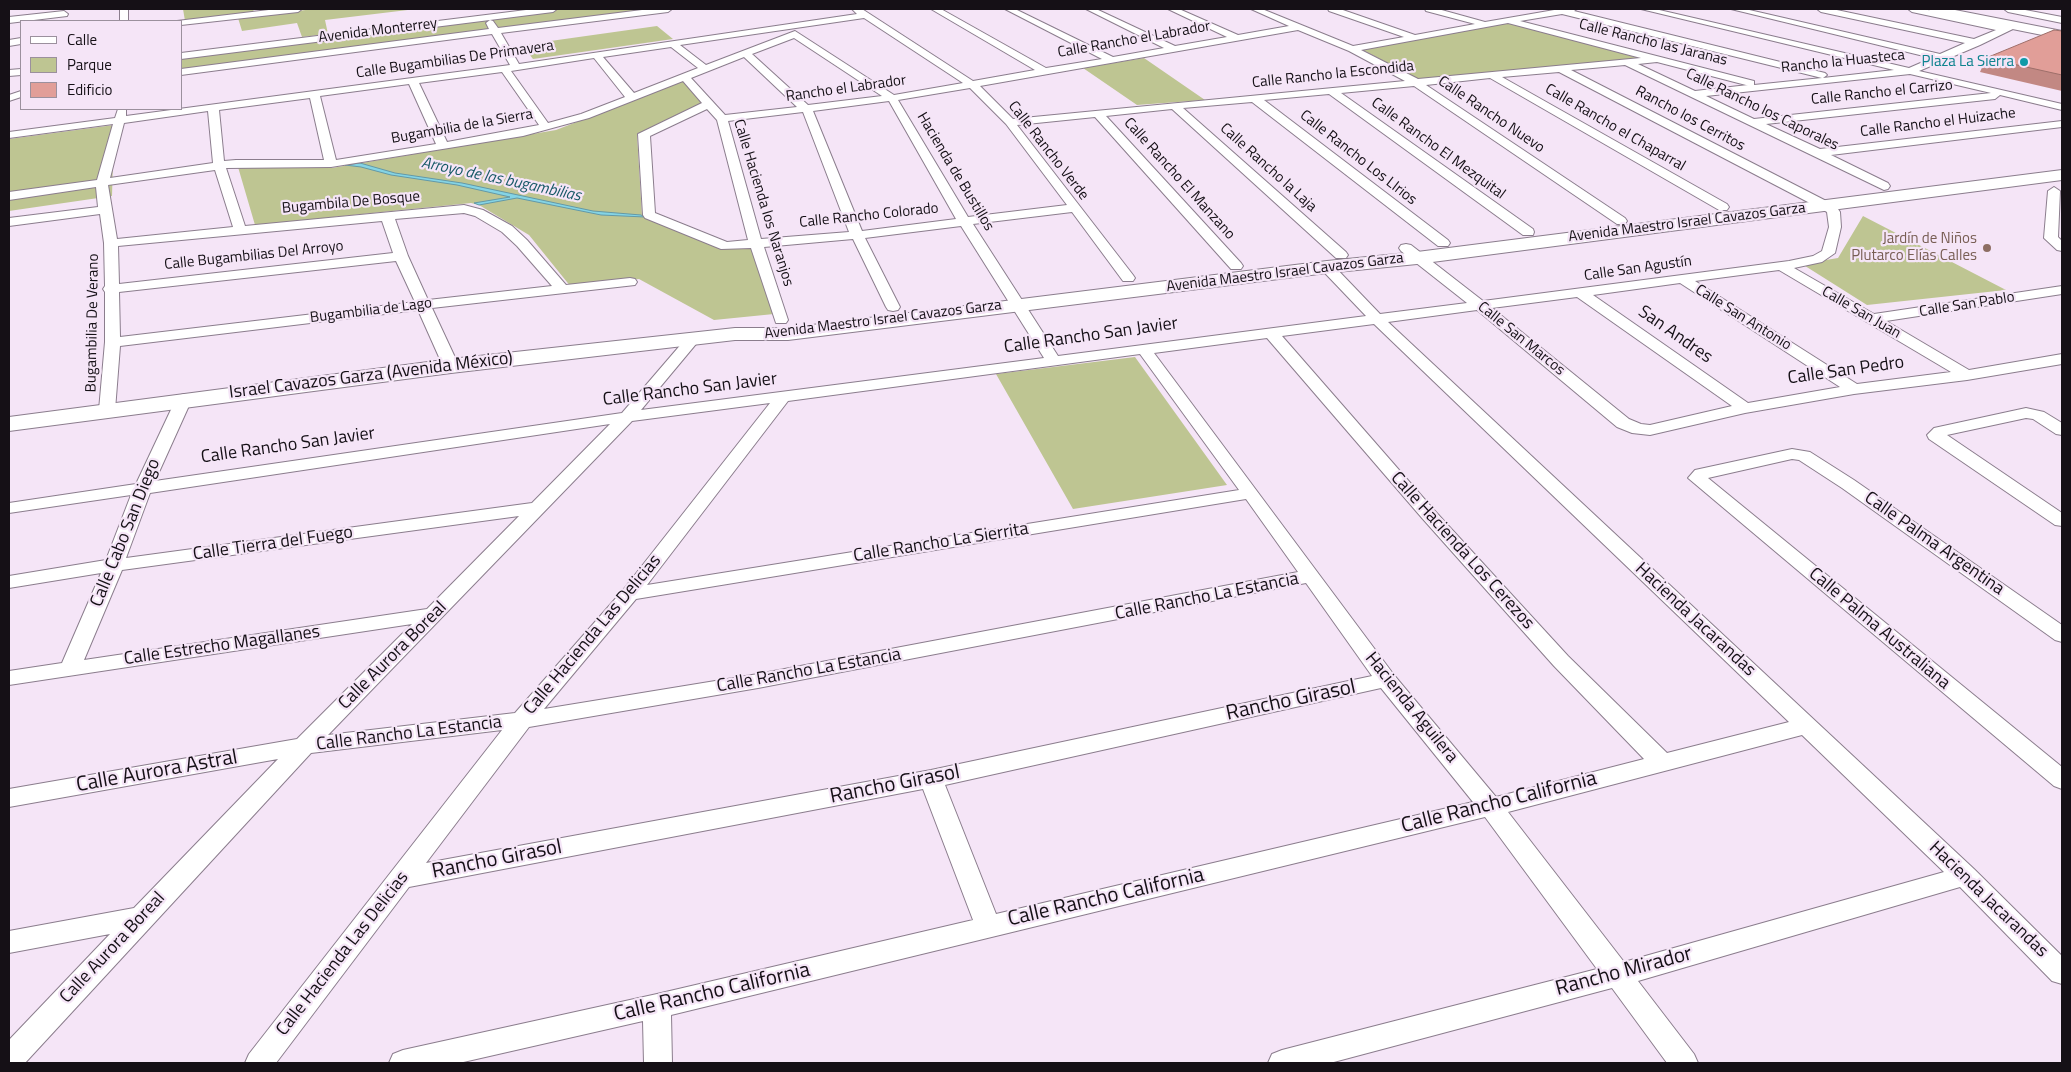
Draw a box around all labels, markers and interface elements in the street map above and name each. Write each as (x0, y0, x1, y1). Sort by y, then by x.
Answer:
street label: Avenida Monterrey (318, 15, 438, 47)
street label: Calle Rancho las Jaranas (1577, 16, 1729, 70)
street label: Calle Rancho el Labrador (1056, 18, 1212, 62)
legend (20, 20, 182, 110)
text: Calle (67, 28, 97, 51)
street label: Calle Bugambilias De Primavera (355, 37, 555, 83)
street label: Rancho la Huasteca (1780, 47, 1906, 77)
text: Parque (67, 53, 112, 76)
place label: Plaza La Sierra (1922, 53, 2014, 71)
marker: Plaza La Sierra (2018, 56, 2030, 68)
street label: Calle Rancho la Escondida (1251, 58, 1415, 92)
street label: Calle Rancho los Caporales (1683, 65, 1841, 155)
street label: Rancho el Labrador (785, 72, 907, 106)
street label: Calle Rancho Nuevo (1434, 73, 1548, 157)
street label: Calle Rancho el Carrizo (1810, 77, 1954, 109)
text: Edificio (67, 78, 112, 101)
street label: Calle Rancho el Chaparral (1542, 80, 1688, 176)
street label: Rancho los Cerritos (1632, 82, 1748, 156)
street label: Calle Rancho El Mezquital (1367, 94, 1509, 204)
street label: Calle Rancho Verde (1004, 98, 1092, 204)
street label: Calle Rancho el Huizache (1859, 105, 2017, 141)
street label: Bugambilia de la Sierra (390, 106, 534, 148)
street label: Calle Rancho Los LIrios (1296, 107, 1420, 209)
street label: Hacienda de Bustillos (912, 109, 998, 235)
street label: Calle Rancho El Manzano (1120, 114, 1238, 244)
street label: Calle Hacienda los Naranjos (729, 117, 797, 289)
street label: Calle Rancho la Laja (1216, 120, 1320, 216)
water label: Arroyo de las bugambilias (420, 154, 582, 206)
street label: Bugambila De Bosque (281, 188, 421, 218)
street label: Calle Rancho Colorado (798, 200, 940, 232)
street label: Avenida Maestro Israel Cavazos Garza (1567, 200, 1807, 246)
place label: Jardín de Niños Plutarco Elías Calles (1851, 230, 1977, 265)
street label: Calle Bugambilias Del Arroyo (163, 238, 345, 274)
marker: Jardín de Niños Plutarco Elías Calles (1981, 242, 1993, 254)
street label: Avenida Maestro Israel Cavazos Garza (1165, 250, 1405, 296)
street label: Bugambilia De Verano (83, 253, 103, 393)
street label: Calle San Agustín (1583, 253, 1693, 285)
street label: Calle San Antonio (1692, 281, 1794, 355)
street label: Calle San Juan (1818, 283, 1904, 343)
street label: Calle San Pablo (1918, 289, 2016, 321)
street label: Bugambilia de Lago (309, 295, 433, 327)
street label: Avenida Maestro Israel Cavazos Garza (763, 297, 1003, 343)
street label: Calle San Marcos (1474, 298, 1568, 380)
street label: San Andres (1634, 302, 1716, 368)
street label: Calle Rancho San Javier (1003, 313, 1179, 359)
street label: Israel Cavazos Garza (Avenida México) (228, 348, 514, 404)
street label: Calle San Pedro (1786, 352, 1906, 390)
street label: Calle Rancho San Javier (602, 369, 778, 411)
street label: Calle Rancho San Javier (200, 423, 376, 469)
street label: Calle Cabo San Diego (86, 456, 166, 610)
street label: Calle Hacienda Los Cerezos (1386, 468, 1538, 634)
street label: Calle Palma Argentina (1860, 488, 2008, 600)
street label: Calle Rancho La Sierrita (852, 518, 1030, 568)
street label: Calle Tierra del Fuego (192, 522, 354, 566)
street label: Calle Hacienda Las Delicias (520, 551, 666, 719)
street label: Hacienda Jacarandas (1630, 559, 1760, 681)
street label: Calle Palma Australiana (1804, 564, 1954, 694)
street label: Calle Rancho La Estancia (1113, 569, 1301, 625)
street label: Calle Aurora Boreal (334, 597, 452, 715)
street label: Calle Estrecho Magallanes (123, 622, 321, 670)
street label: Calle Rancho La Estancia (715, 644, 903, 698)
street label: Hacienda Aguilera (1360, 648, 1462, 768)
street label: Rancho Girasol (1224, 675, 1358, 727)
street label: Calle Rancho La Estancia (315, 712, 503, 756)
street label: Calle Aurora Astral (74, 745, 240, 799)
street label: Rancho Girasol (828, 760, 962, 810)
street label: Calle Rancho California (1399, 767, 1599, 839)
street label: Rancho Girasol (430, 835, 564, 885)
street label: Hacienda Jacarandas (1924, 838, 2052, 962)
street label: Calle Rancho California (1005, 863, 1207, 933)
street label: Calle Hacienda Las Delicias (272, 868, 414, 1040)
street label: Calle Aurora Boreal (56, 888, 170, 1008)
street label: Rancho Mirador (1553, 942, 1695, 1002)
street label: Calle Rancho California (611, 958, 813, 1028)

